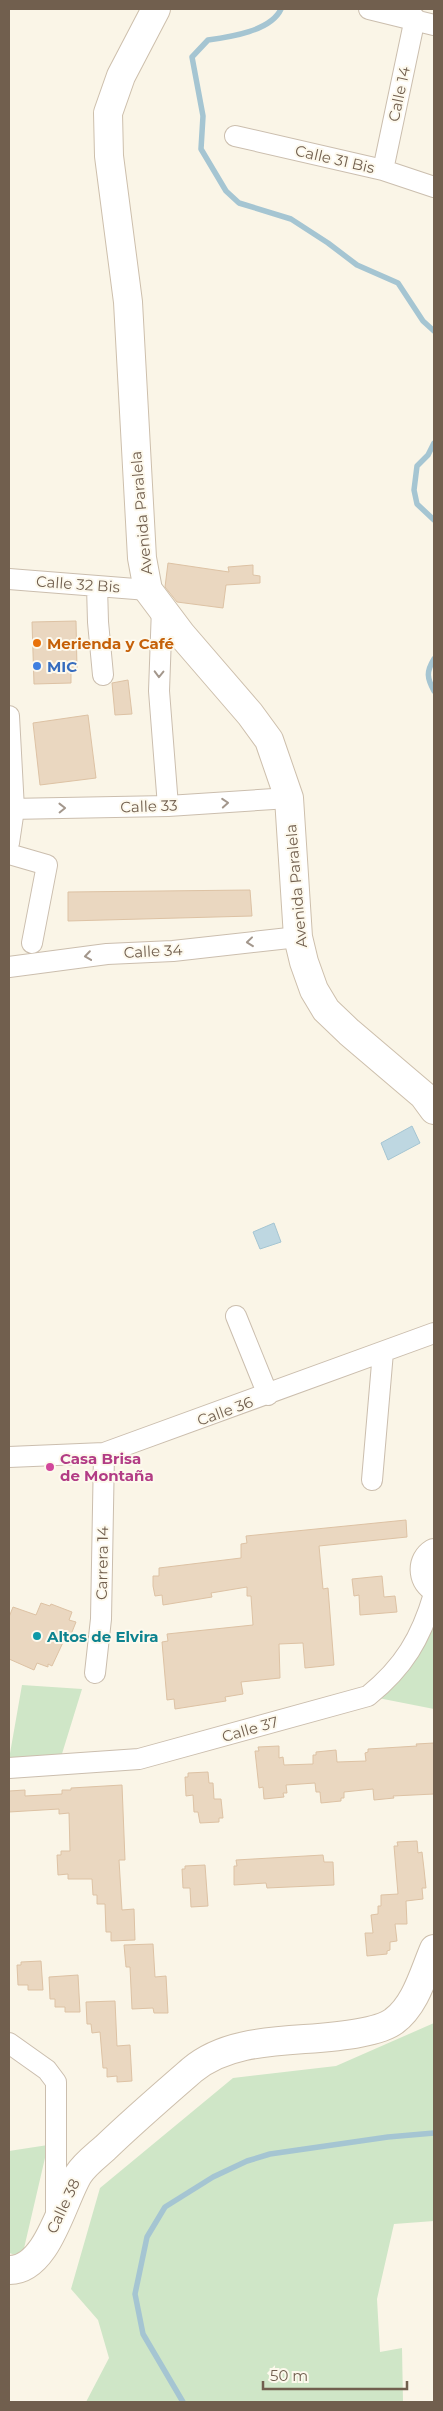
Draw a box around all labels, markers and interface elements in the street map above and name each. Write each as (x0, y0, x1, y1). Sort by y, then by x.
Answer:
street label: Calle 14 (384, 65, 414, 123)
street label: Calle 31 Bis (293, 141, 377, 177)
street label: Avenida Paralela (126, 450, 156, 576)
street label: Calle 32 Bis (35, 572, 121, 596)
place label: Merienda y Café (47, 634, 174, 653)
marker: Merienda y Café (31, 637, 43, 649)
place label: MIC (47, 657, 77, 676)
marker: MIC (31, 660, 43, 672)
one-way arrow (154, 670, 165, 678)
street label: Calle 33 (120, 796, 178, 816)
one-way arrow (221, 797, 229, 808)
one-way arrow (59, 803, 67, 813)
street label: Avenida Paralela (281, 823, 311, 949)
one-way arrow (245, 936, 253, 947)
street label: Calle 34 (123, 940, 183, 962)
one-way arrow (84, 950, 92, 961)
street label: Calle 36 (194, 1392, 256, 1430)
place label: Casa Brisa de Montaña (60, 1449, 154, 1485)
marker: Casa Brisa de Montaña (44, 1461, 56, 1473)
street label: Carrera 14 (92, 1526, 112, 1600)
place label: Altos de Elvira (46, 1627, 159, 1646)
marker: Altos de Elvira (31, 1630, 43, 1642)
street label: Calle 37 (220, 1712, 280, 1746)
street label: Calle 38 (42, 2175, 84, 2237)
scale bar (263, 2358, 407, 2390)
text: 50 m (270, 2366, 308, 2385)

